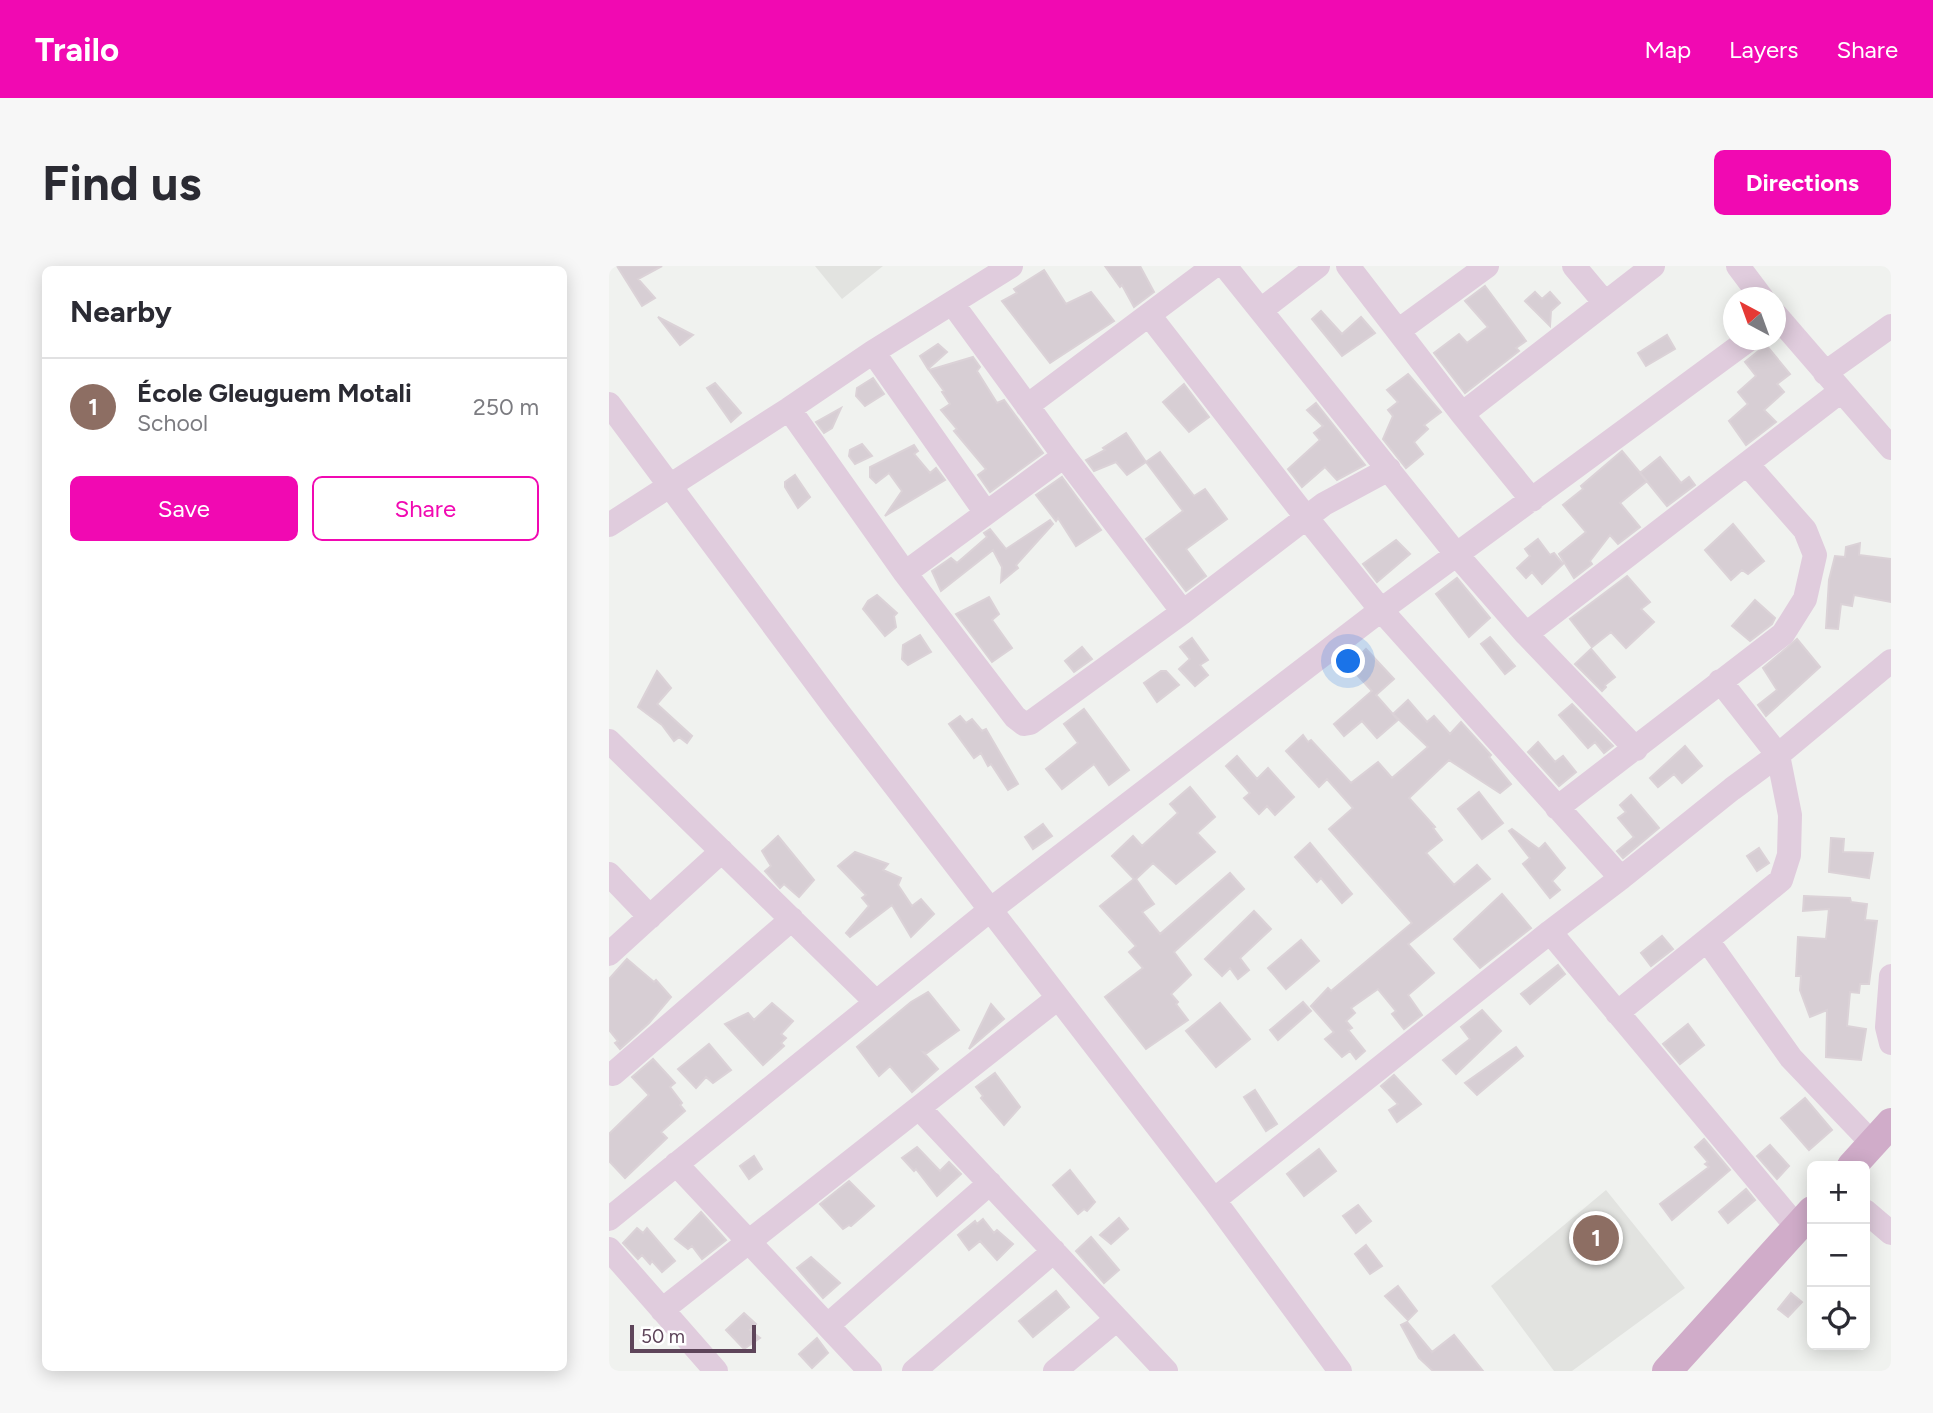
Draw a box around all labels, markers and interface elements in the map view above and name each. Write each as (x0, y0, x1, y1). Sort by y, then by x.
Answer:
text: Trailo (35, 30, 119, 69)
text: Map (1644, 35, 1691, 64)
text: Layers (1729, 35, 1798, 64)
text: Share (1836, 35, 1898, 64)
button: Directions (1714, 150, 1891, 215)
text: Find us (42, 153, 201, 212)
north arrow (1723, 287, 1786, 350)
text: Nearby (70, 293, 172, 330)
text: École Gleuguem Motali (137, 377, 412, 409)
text: 1 (88, 393, 98, 421)
text: 250 m (473, 393, 539, 421)
text: School (137, 409, 208, 437)
button: Save (70, 476, 298, 541)
button: Share (312, 476, 539, 541)
your location (1331, 644, 1365, 678)
map controls (1807, 1161, 1870, 1350)
button: + (1807, 1161, 1870, 1224)
pin: 1 (1573, 1212, 1619, 1264)
button: − (1807, 1224, 1870, 1287)
button: locate (1807, 1287, 1870, 1350)
scale bar (630, 1322, 756, 1354)
text: 50 m (641, 1325, 685, 1348)

